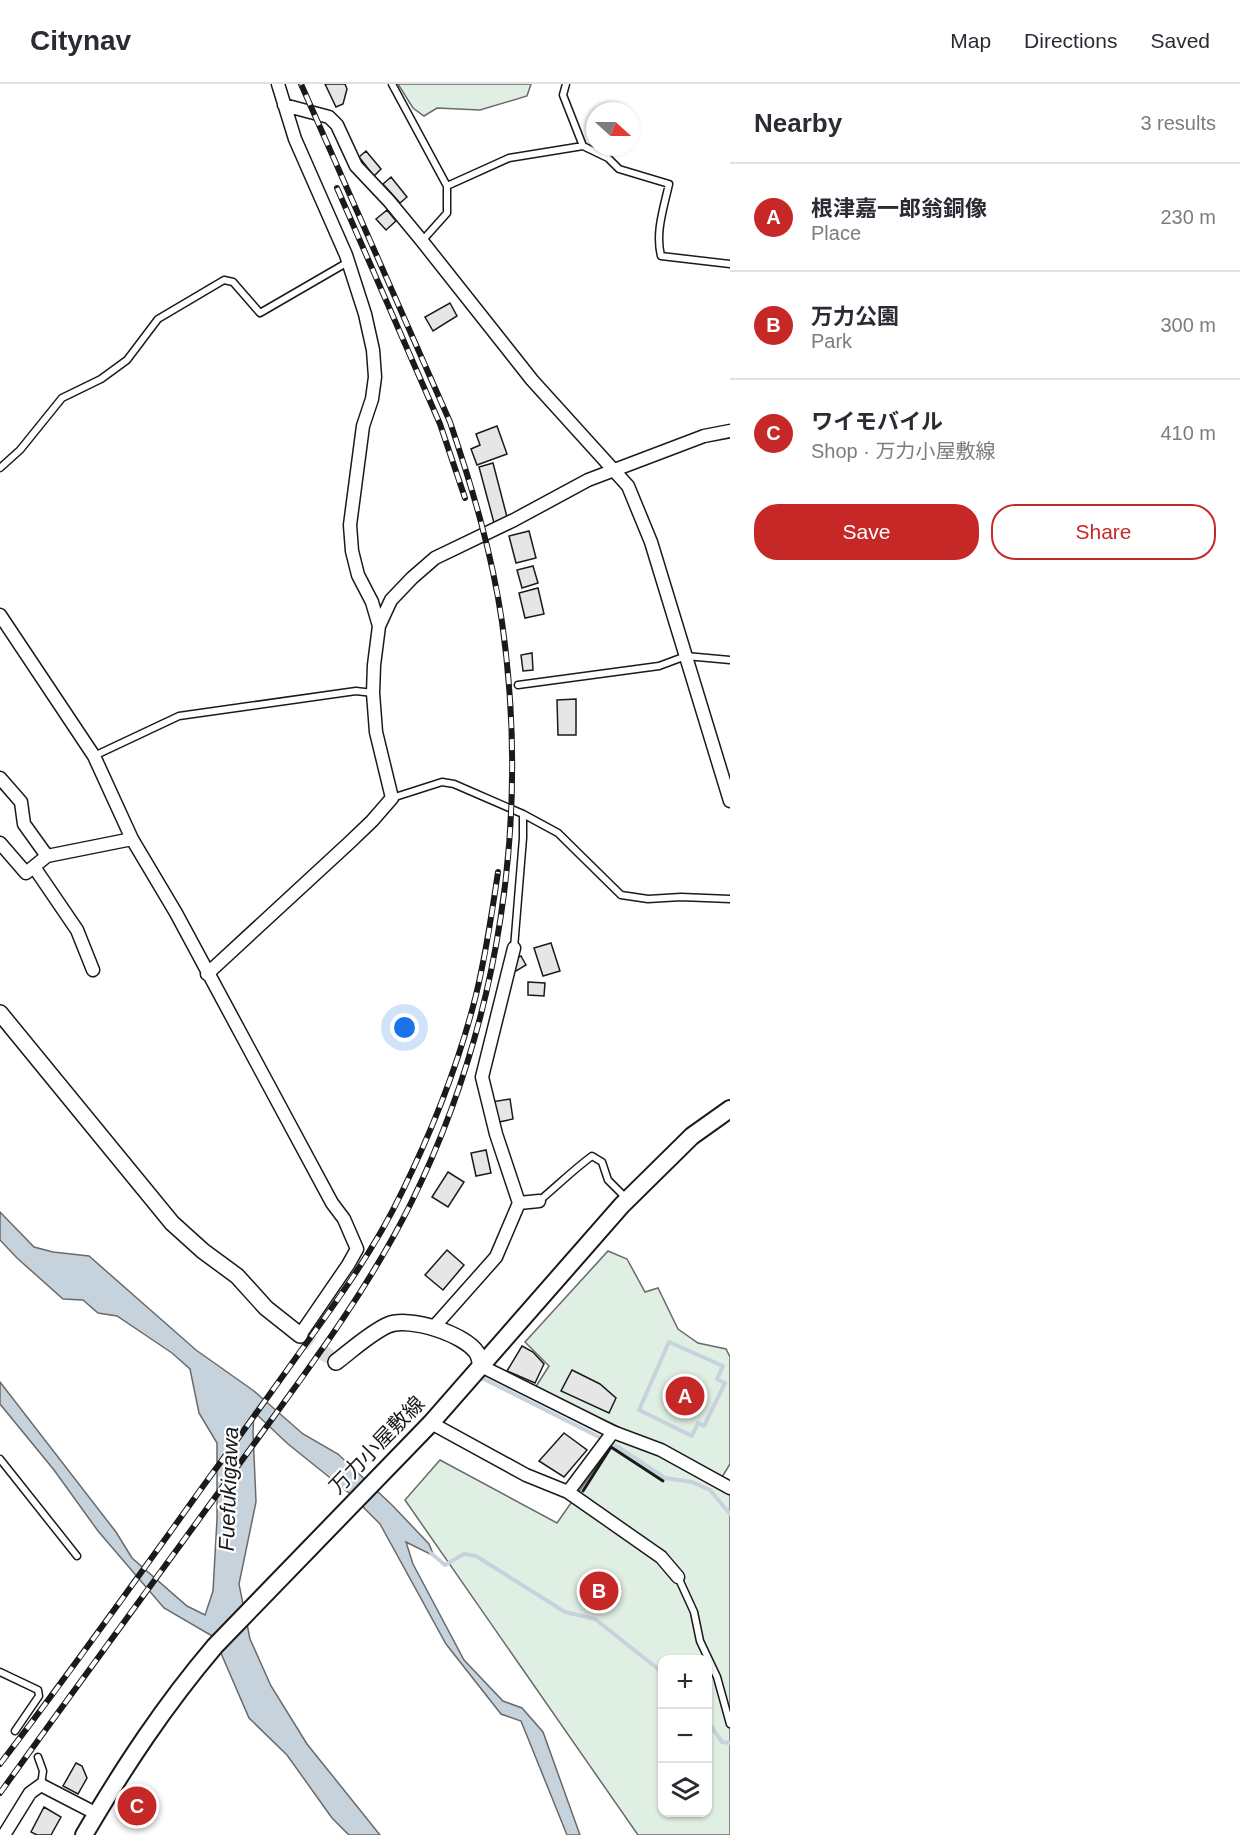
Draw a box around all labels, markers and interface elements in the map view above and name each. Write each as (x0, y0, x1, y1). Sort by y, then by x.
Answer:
text: Citynav (30, 25, 131, 56)
text: Map (950, 29, 991, 52)
text: Directions (1024, 29, 1117, 52)
text: Saved (1150, 29, 1210, 52)
north arrow (586, 102, 640, 156)
text: Nearby (754, 108, 842, 138)
text: 3 results (1140, 112, 1216, 134)
text: 根津嘉一郎翁銅像 (811, 196, 987, 221)
text: A (766, 206, 781, 228)
text: 230 m (1160, 206, 1216, 228)
text: Place (811, 222, 861, 244)
text: 万力公園 (811, 304, 899, 329)
text: B (766, 314, 781, 336)
text: 300 m (1160, 314, 1216, 336)
text: Park (811, 330, 852, 352)
text: ワイモバイル (811, 409, 943, 434)
text: C (766, 422, 781, 444)
text: 410 m (1160, 422, 1216, 444)
text: Shop · 万力小屋敷線 (811, 440, 995, 462)
button: Save (754, 504, 979, 560)
button: Share (991, 504, 1216, 560)
your location (390, 1013, 419, 1042)
pin: A (666, 1374, 704, 1418)
street label: 万力小屋敷線 (325, 1391, 429, 1498)
water label: Fuefukigawa (214, 1426, 243, 1552)
pin: B (580, 1568, 618, 1614)
map controls (658, 1655, 712, 1817)
button: + (658, 1655, 712, 1709)
button: − (658, 1709, 712, 1763)
button: layers (658, 1763, 712, 1817)
pin: C (118, 1784, 156, 1828)

